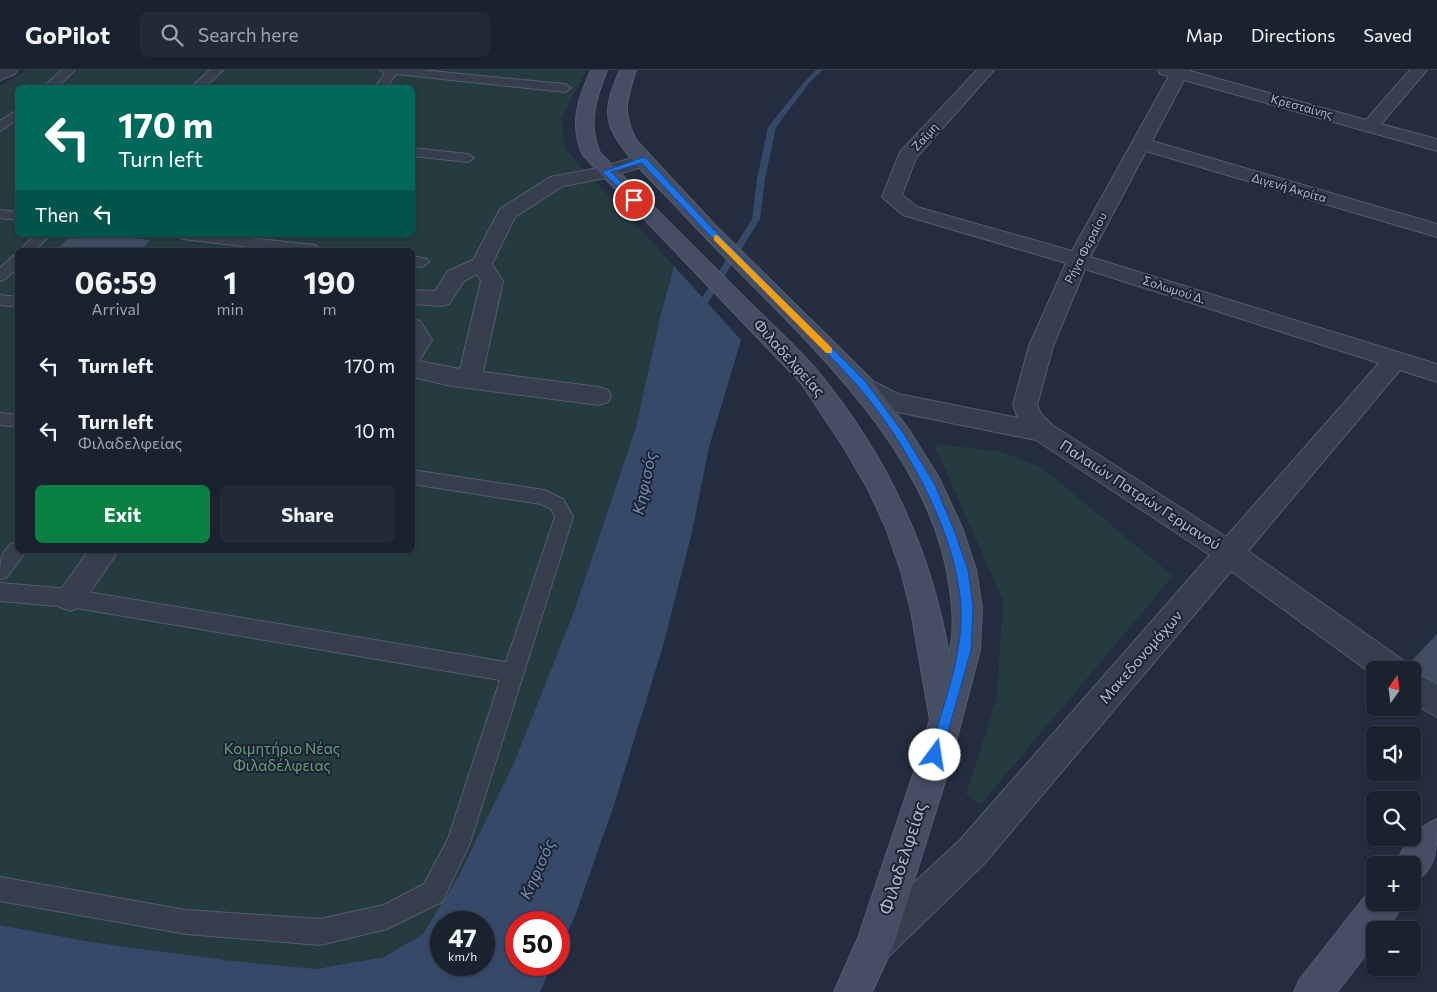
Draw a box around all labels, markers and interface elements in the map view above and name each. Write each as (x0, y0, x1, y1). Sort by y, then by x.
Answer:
search box (140, 12, 490, 57)
text: GoPilot (25, 20, 110, 49)
icon: search (158, 21, 186, 49)
text: Search here (198, 23, 299, 46)
text: Map (1186, 24, 1223, 46)
text: Directions (1251, 24, 1335, 46)
text: Saved (1363, 24, 1412, 46)
street label: Κρεσταίνης (1270, 91, 1335, 121)
text: 170 m (118, 102, 213, 145)
icon: left (35, 105, 100, 170)
street label: Ζαΐμη (908, 119, 940, 153)
text: Turn left (118, 145, 203, 172)
street label: Διγενή Ακρίτα (1250, 170, 1328, 204)
pin (613, 179, 655, 221)
icon: arrive (620, 186, 648, 214)
icon: left (89, 200, 117, 228)
text: Then (35, 203, 79, 226)
street label: Ρήγα Φεραίου (1061, 209, 1109, 286)
text: 06:59 (75, 263, 157, 300)
text: 1 (223, 263, 237, 300)
text: 190 (303, 263, 355, 300)
street label: Σολωμού Δ. (1141, 272, 1207, 306)
text: Arrival (92, 299, 140, 318)
text: min (217, 299, 244, 318)
text: m (322, 299, 336, 318)
street label: Φιλαδελφείας (750, 315, 829, 400)
icon: left (35, 352, 63, 380)
text: Turn left (78, 354, 153, 377)
text: 170 m (344, 354, 395, 377)
text: Turn left (78, 410, 153, 433)
icon: left (35, 417, 63, 445)
text: 10 m (354, 419, 395, 442)
text: Φιλαδελφείας (78, 433, 182, 452)
street label: Παλαιών Πατρών Γερμανού (1057, 435, 1224, 553)
water label: Κηφισός (628, 450, 659, 516)
button: Exit (35, 485, 210, 543)
button: Share (220, 485, 395, 543)
street label: Μακεδονομάχων (1095, 606, 1186, 707)
north arrow (1366, 661, 1421, 716)
map controls (1366, 661, 1421, 976)
button: sound (1366, 726, 1421, 781)
position arrow (908, 728, 960, 780)
park label: Κοιμητήριο Νέας Φιλαδέλφειας (224, 739, 340, 774)
button: search (1366, 791, 1421, 846)
street label: Φιλαδελφείας (873, 798, 931, 917)
water label: Κηφισός (515, 836, 558, 902)
button: + (1366, 856, 1421, 911)
speed limit sign: 50 (505, 911, 570, 976)
button: − (1366, 921, 1421, 976)
text: 47 (448, 922, 477, 952)
text: km/h (448, 949, 477, 963)

